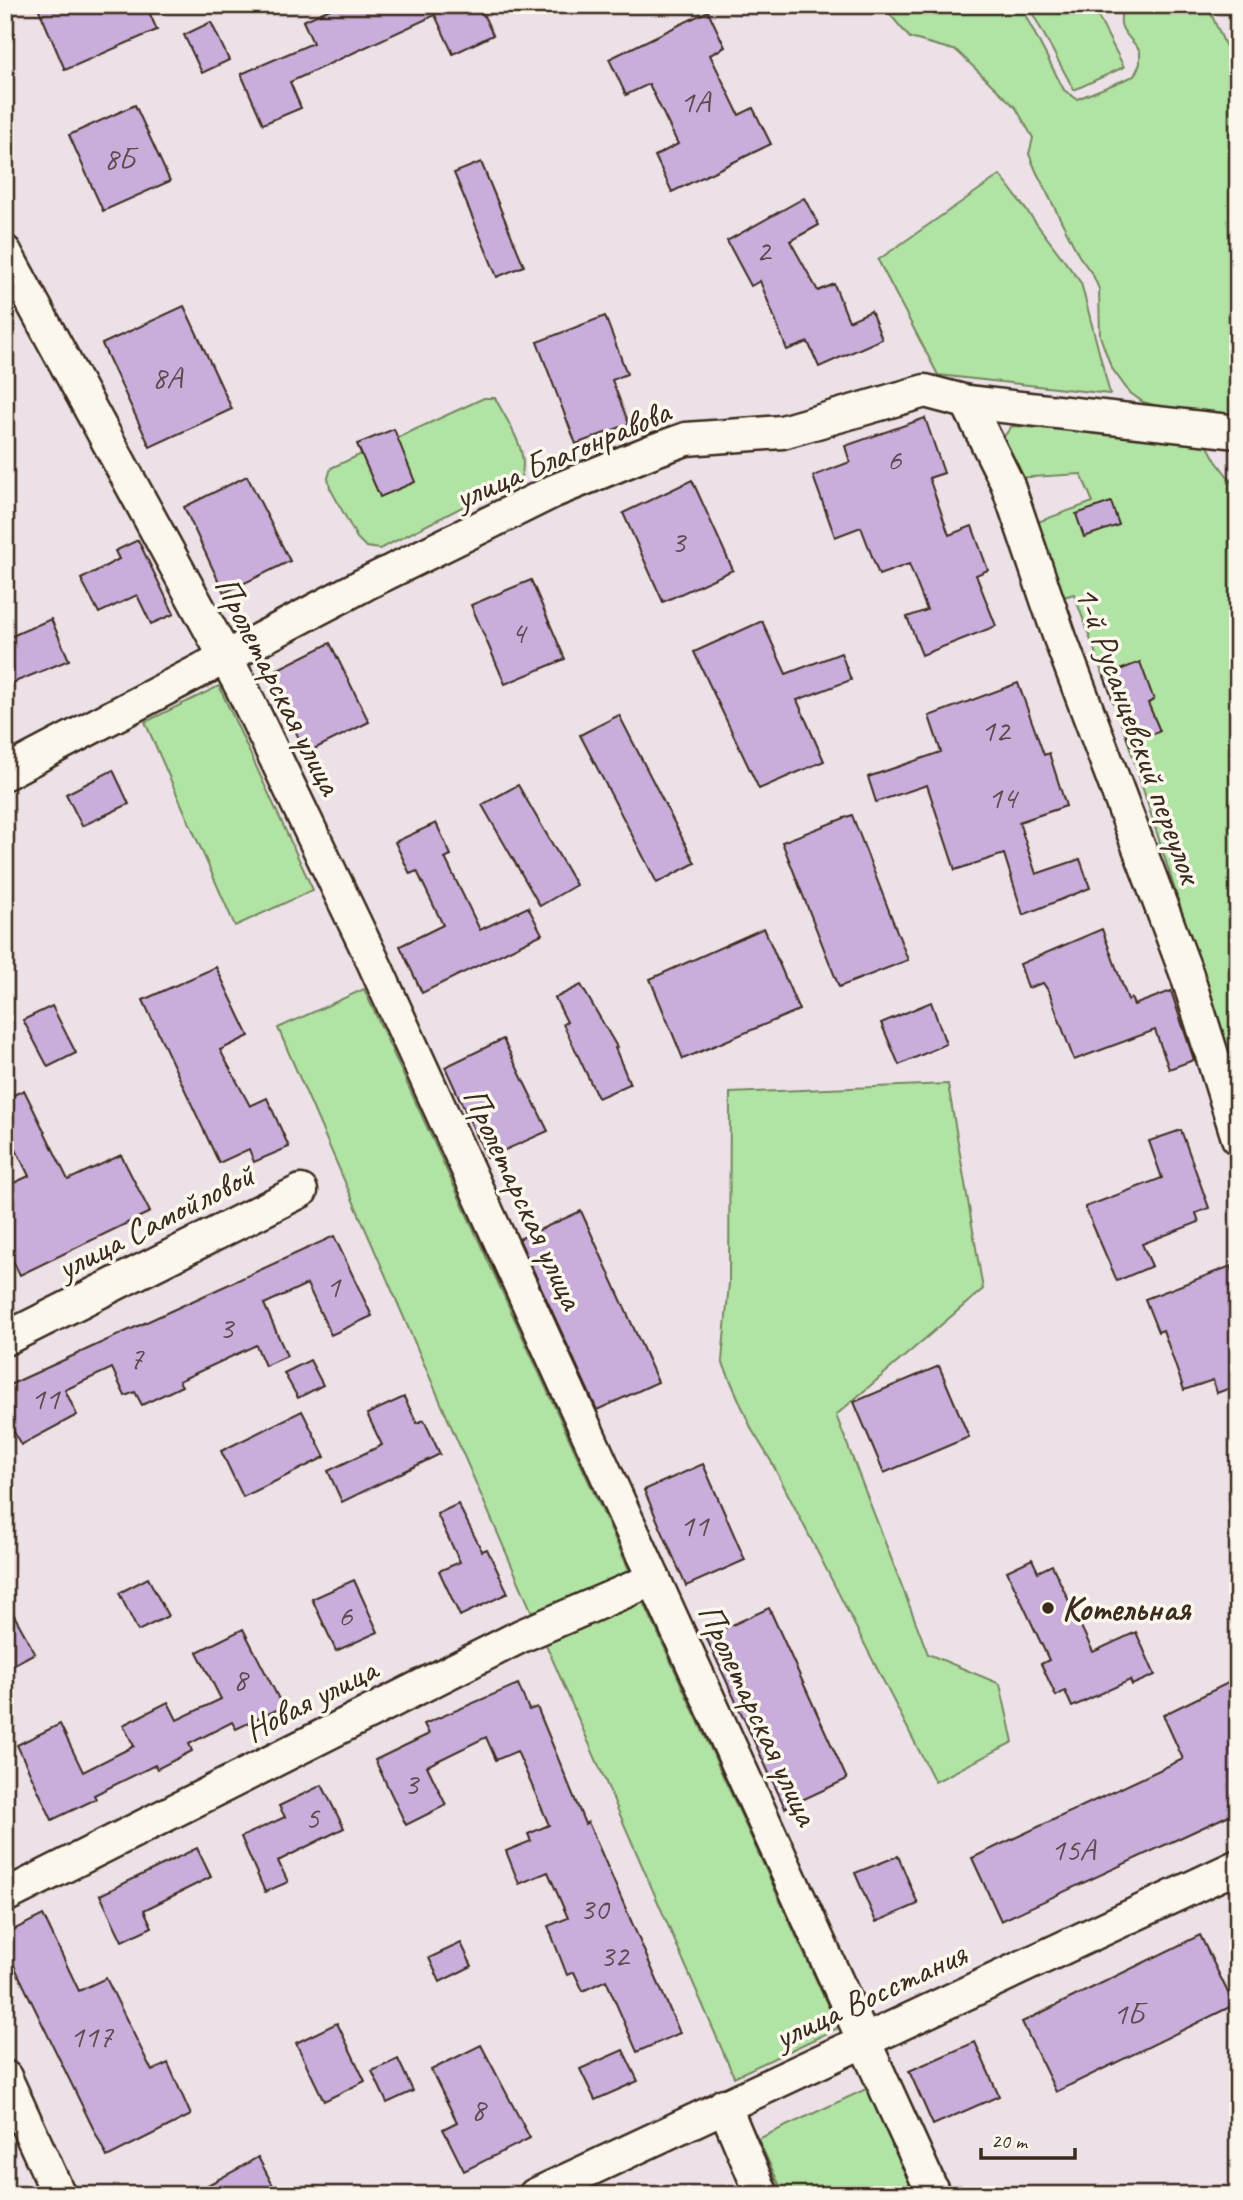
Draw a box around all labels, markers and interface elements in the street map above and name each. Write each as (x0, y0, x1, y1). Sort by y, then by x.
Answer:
house number: 1А (680, 81, 712, 122)
house number: 8Б (104, 138, 139, 179)
house number: 2 (756, 230, 773, 271)
house number: 8А (152, 357, 184, 398)
street label: улица Благонравова (446, 388, 679, 521)
house number: 6 (887, 439, 903, 480)
house number: 3 (671, 521, 688, 562)
street label: Пролетарская улица (204, 568, 354, 804)
street label: 1-й Русанцевский переулок (1064, 579, 1214, 892)
house number: 4 (511, 612, 529, 653)
house number: 12 (981, 710, 1012, 751)
house number: 14 (988, 777, 1020, 818)
street label: Пролетарская улица (453, 1080, 595, 1318)
street label: улица Самойловой (47, 1151, 264, 1291)
house number: 1 (326, 1266, 342, 1307)
house number: 3 (219, 1307, 236, 1348)
house number: 7 (129, 1338, 145, 1379)
house number: 11 (31, 1378, 61, 1419)
house number: 11 (680, 1505, 710, 1546)
place label: Котельная (1062, 1586, 1192, 1631)
house number: 6 (338, 1595, 354, 1636)
street label: Пролетарская улица (688, 1596, 830, 1834)
marker: Котельная (1040, 1600, 1056, 1616)
street label: Новая улица (236, 1646, 387, 1752)
house number: 8 (233, 1659, 250, 1700)
house number: 3 (404, 1763, 421, 1804)
house number: 5 (305, 1797, 321, 1838)
house number: 15А (1051, 1829, 1097, 1870)
house number: 30 (580, 1888, 611, 1929)
street label: улица Восстания (765, 1931, 975, 2060)
house number: 32 (600, 1935, 631, 1976)
house number: 1Б (1113, 1993, 1148, 2034)
house number: 117 (69, 2016, 114, 2057)
house number: 8 (471, 2089, 488, 2130)
scale bar (981, 2116, 1075, 2160)
text: 20 m (991, 2128, 1029, 2154)

